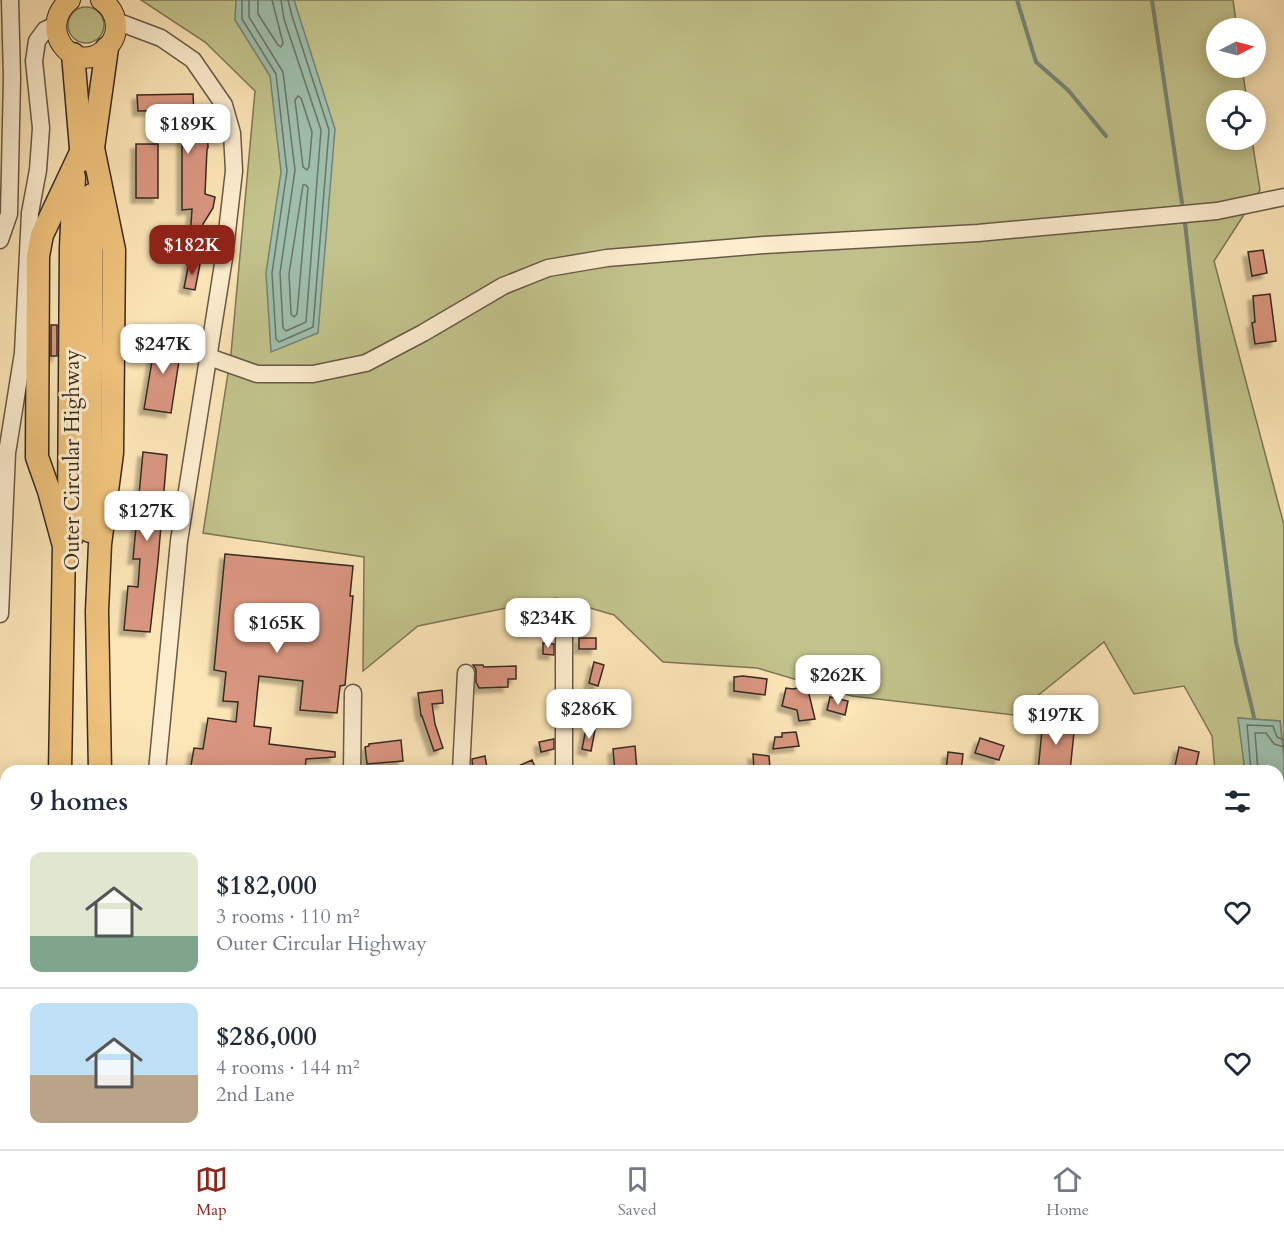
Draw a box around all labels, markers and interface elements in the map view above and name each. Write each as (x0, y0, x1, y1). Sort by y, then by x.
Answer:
north arrow (1206, 18, 1266, 78)
map controls (1206, 18, 1266, 150)
button: locate (1206, 90, 1266, 150)
pin: $189K (146, 104, 230, 155)
text: $189K (159, 110, 217, 137)
pin: $182K (150, 225, 234, 276)
text: $182K (163, 231, 221, 258)
pin: $247K (121, 324, 205, 375)
text: $247K (134, 330, 192, 357)
street label: Outer Circular Highway (58, 349, 87, 571)
pin: $127K (105, 491, 189, 542)
text: $127K (118, 497, 176, 524)
pin: $234K (506, 598, 590, 649)
pin: $165K (235, 603, 319, 654)
text: $234K (519, 604, 577, 631)
text: $165K (248, 609, 306, 636)
pin: $262K (796, 655, 880, 706)
text: $262K (809, 661, 867, 688)
pin: $286K (547, 689, 631, 740)
text: $286K (560, 695, 618, 722)
pin: $197K (1014, 695, 1098, 746)
text: $197K (1027, 701, 1085, 728)
text: 9 homes (30, 784, 128, 819)
icon: filters (1221, 785, 1254, 818)
text: $182,000 (216, 868, 317, 903)
icon: home (78, 876, 150, 948)
icon: heart (1221, 896, 1254, 929)
text: 3 rooms · 110 m² (216, 903, 360, 930)
text: Outer Circular Highway (216, 930, 427, 957)
text: $286,000 (216, 1019, 317, 1054)
icon: home (78, 1027, 150, 1099)
icon: heart (1221, 1047, 1254, 1080)
text: 4 rooms · 144 m² (216, 1054, 360, 1081)
text: 2nd Lane (216, 1081, 295, 1108)
tab: Map (195, 1163, 228, 1221)
tab: Saved (618, 1163, 656, 1221)
tab: Home (1046, 1163, 1089, 1221)

